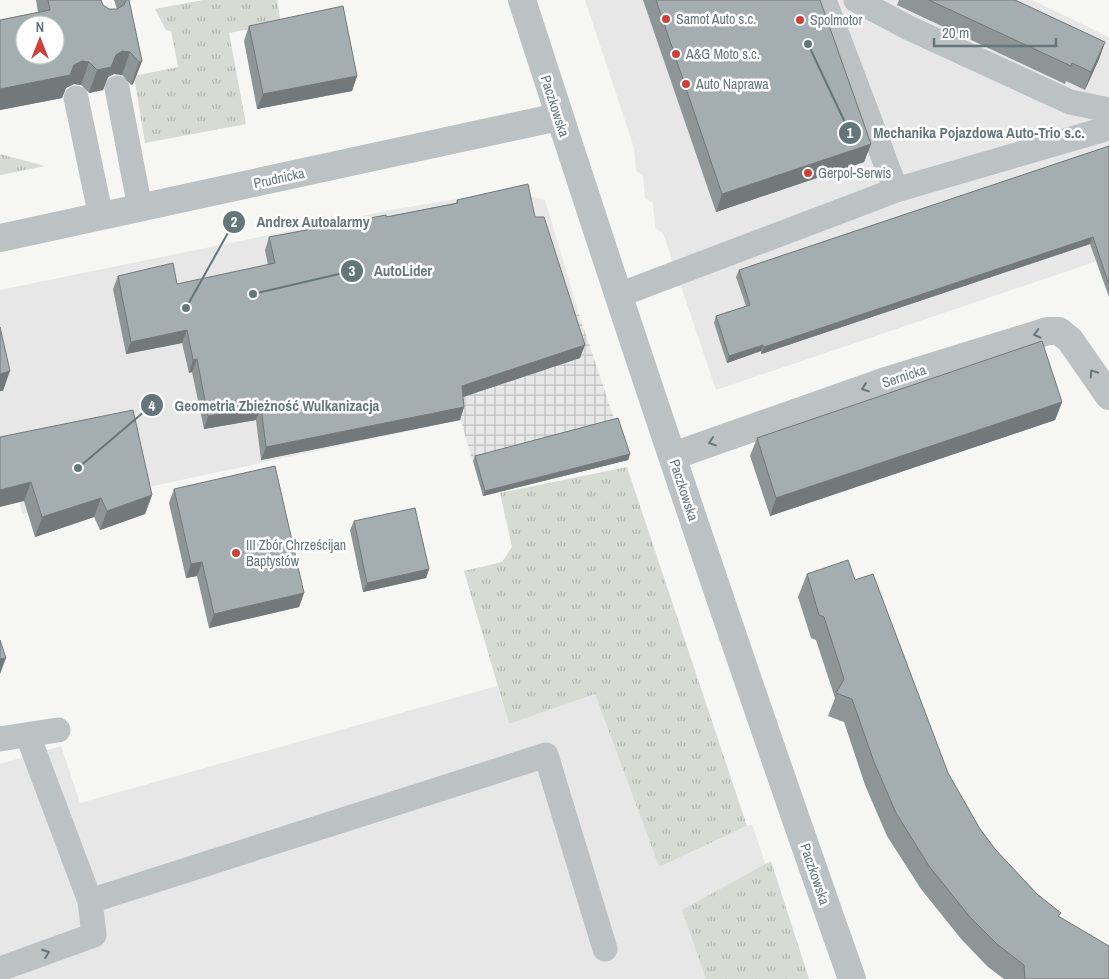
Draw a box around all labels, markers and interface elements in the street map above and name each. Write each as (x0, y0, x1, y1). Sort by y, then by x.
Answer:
place label: Samot Auto s.c. (676, 10, 756, 28)
place label: Spolmotor (810, 11, 862, 29)
marker: Samot Auto s.c. (660, 13, 672, 25)
marker: Spolmotor (794, 14, 806, 26)
north arrow (15, 15, 65, 65)
scale bar (934, 15, 1056, 47)
text: N (36, 18, 44, 36)
text: 20 m (942, 22, 969, 43)
place label: A&G Moto s.c. (685, 45, 760, 63)
marker: A&G Moto s.c. (670, 48, 682, 60)
street label: Paczkowska (537, 73, 574, 140)
place label: Auto Naprawa (695, 75, 769, 93)
marker: Auto Naprawa (680, 78, 692, 90)
callout: Mechanika Pojazdowa Auto-Trio s.c. (838, 118, 1095, 148)
text: 1 (847, 122, 854, 143)
text: Mechanika Pojazdowa Auto-Trio s.c. (873, 122, 1085, 143)
street label: Prudnicka (252, 164, 307, 192)
place label: Gerpol-Serwis (818, 164, 892, 182)
marker: Gerpol-Serwis (802, 167, 814, 179)
callout: Andrex Autoalarmy (221, 207, 380, 237)
text: 2 (231, 211, 238, 232)
text: Andrex Autoalarmy (256, 211, 370, 232)
callout: AutoLider (339, 256, 442, 286)
text: 3 (349, 260, 356, 281)
text: AutoLider (374, 260, 432, 281)
one-way arrow (1032, 328, 1041, 339)
street label: Sernicka (880, 360, 929, 392)
one-way arrow (1090, 369, 1099, 378)
one-way arrow (862, 383, 870, 393)
callout: Geometria Zbieżność Wulkanizacja (139, 390, 389, 420)
text: 4 (149, 395, 156, 416)
text: Geometria Zbieżność Wulkanizacja (175, 395, 380, 416)
one-way arrow (708, 436, 717, 446)
street label: Paczkowska (666, 457, 703, 524)
place label: III Zbór Chrześcijan Baptystów (246, 536, 346, 570)
marker: III Zbór Chrześcijan Baptystów (230, 547, 242, 559)
street label: Paczkowska (796, 841, 834, 908)
one-way arrow (41, 949, 50, 959)

